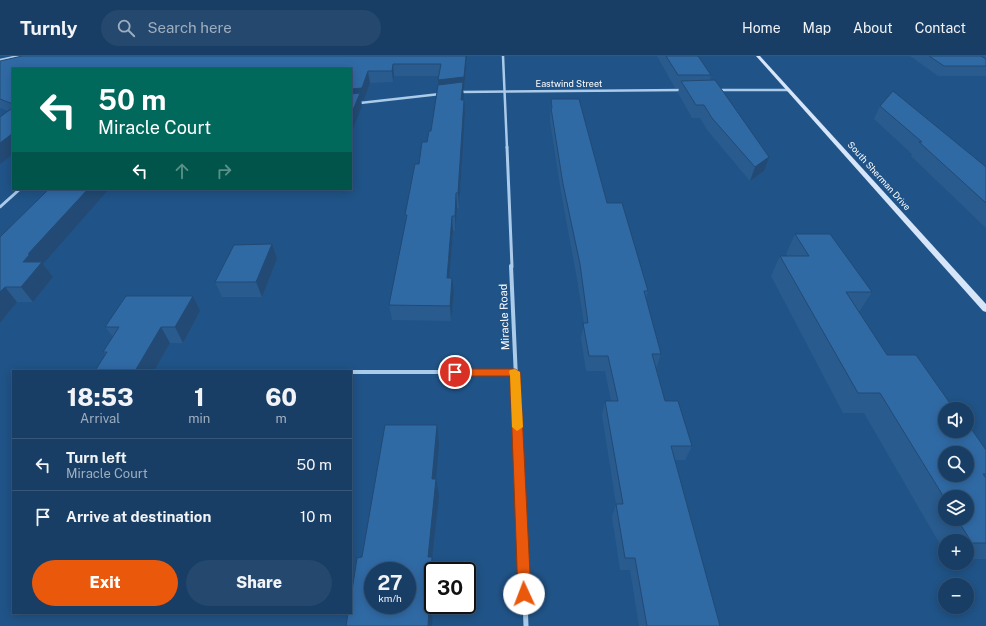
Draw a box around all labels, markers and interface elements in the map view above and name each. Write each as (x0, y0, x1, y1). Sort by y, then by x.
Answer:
search box (101, 10, 381, 46)
text: Turnly (20, 17, 77, 39)
icon: search (115, 17, 137, 39)
text: Search here (147, 19, 232, 36)
text: Home (742, 20, 781, 36)
text: Map (803, 20, 831, 36)
text: About (853, 20, 893, 36)
text: Contact (915, 20, 966, 36)
street label: Eastwind Street (536, 78, 603, 89)
text: 50 m (98, 83, 166, 116)
icon: left (32, 84, 84, 136)
text: Miracle Court (98, 117, 211, 138)
street label: South Sherman Drive (846, 139, 913, 212)
icon: left (129, 160, 151, 182)
icon: ahead (171, 160, 193, 182)
icon: right (213, 160, 235, 182)
street label: Miracle Road (497, 284, 511, 350)
pin (438, 355, 472, 389)
icon: arrive (444, 361, 466, 383)
text: 18:53 (67, 383, 134, 411)
text: 1 (194, 383, 205, 411)
text: 60 (265, 383, 297, 411)
map controls (938, 402, 974, 614)
button: sound (938, 402, 974, 438)
text: Arrival (80, 411, 120, 426)
text: min (188, 411, 210, 426)
text: m (276, 411, 287, 426)
button: search (938, 446, 974, 482)
text: Turn left (66, 449, 127, 466)
icon: left (32, 454, 54, 476)
text: 50 m (297, 456, 332, 473)
text: Miracle Court (66, 466, 148, 481)
button: layers (938, 490, 974, 526)
icon: arrive (32, 506, 54, 528)
text: Arrive at destination (66, 508, 211, 525)
text: 10 m (300, 508, 332, 525)
button: + (938, 534, 974, 570)
button: Exit (32, 560, 178, 606)
button: Share (186, 560, 332, 606)
speed limit sign: 30 (424, 562, 476, 614)
text: 27 (377, 571, 403, 595)
position arrow (503, 573, 545, 615)
button: − (938, 578, 974, 614)
text: km/h (378, 592, 402, 604)

